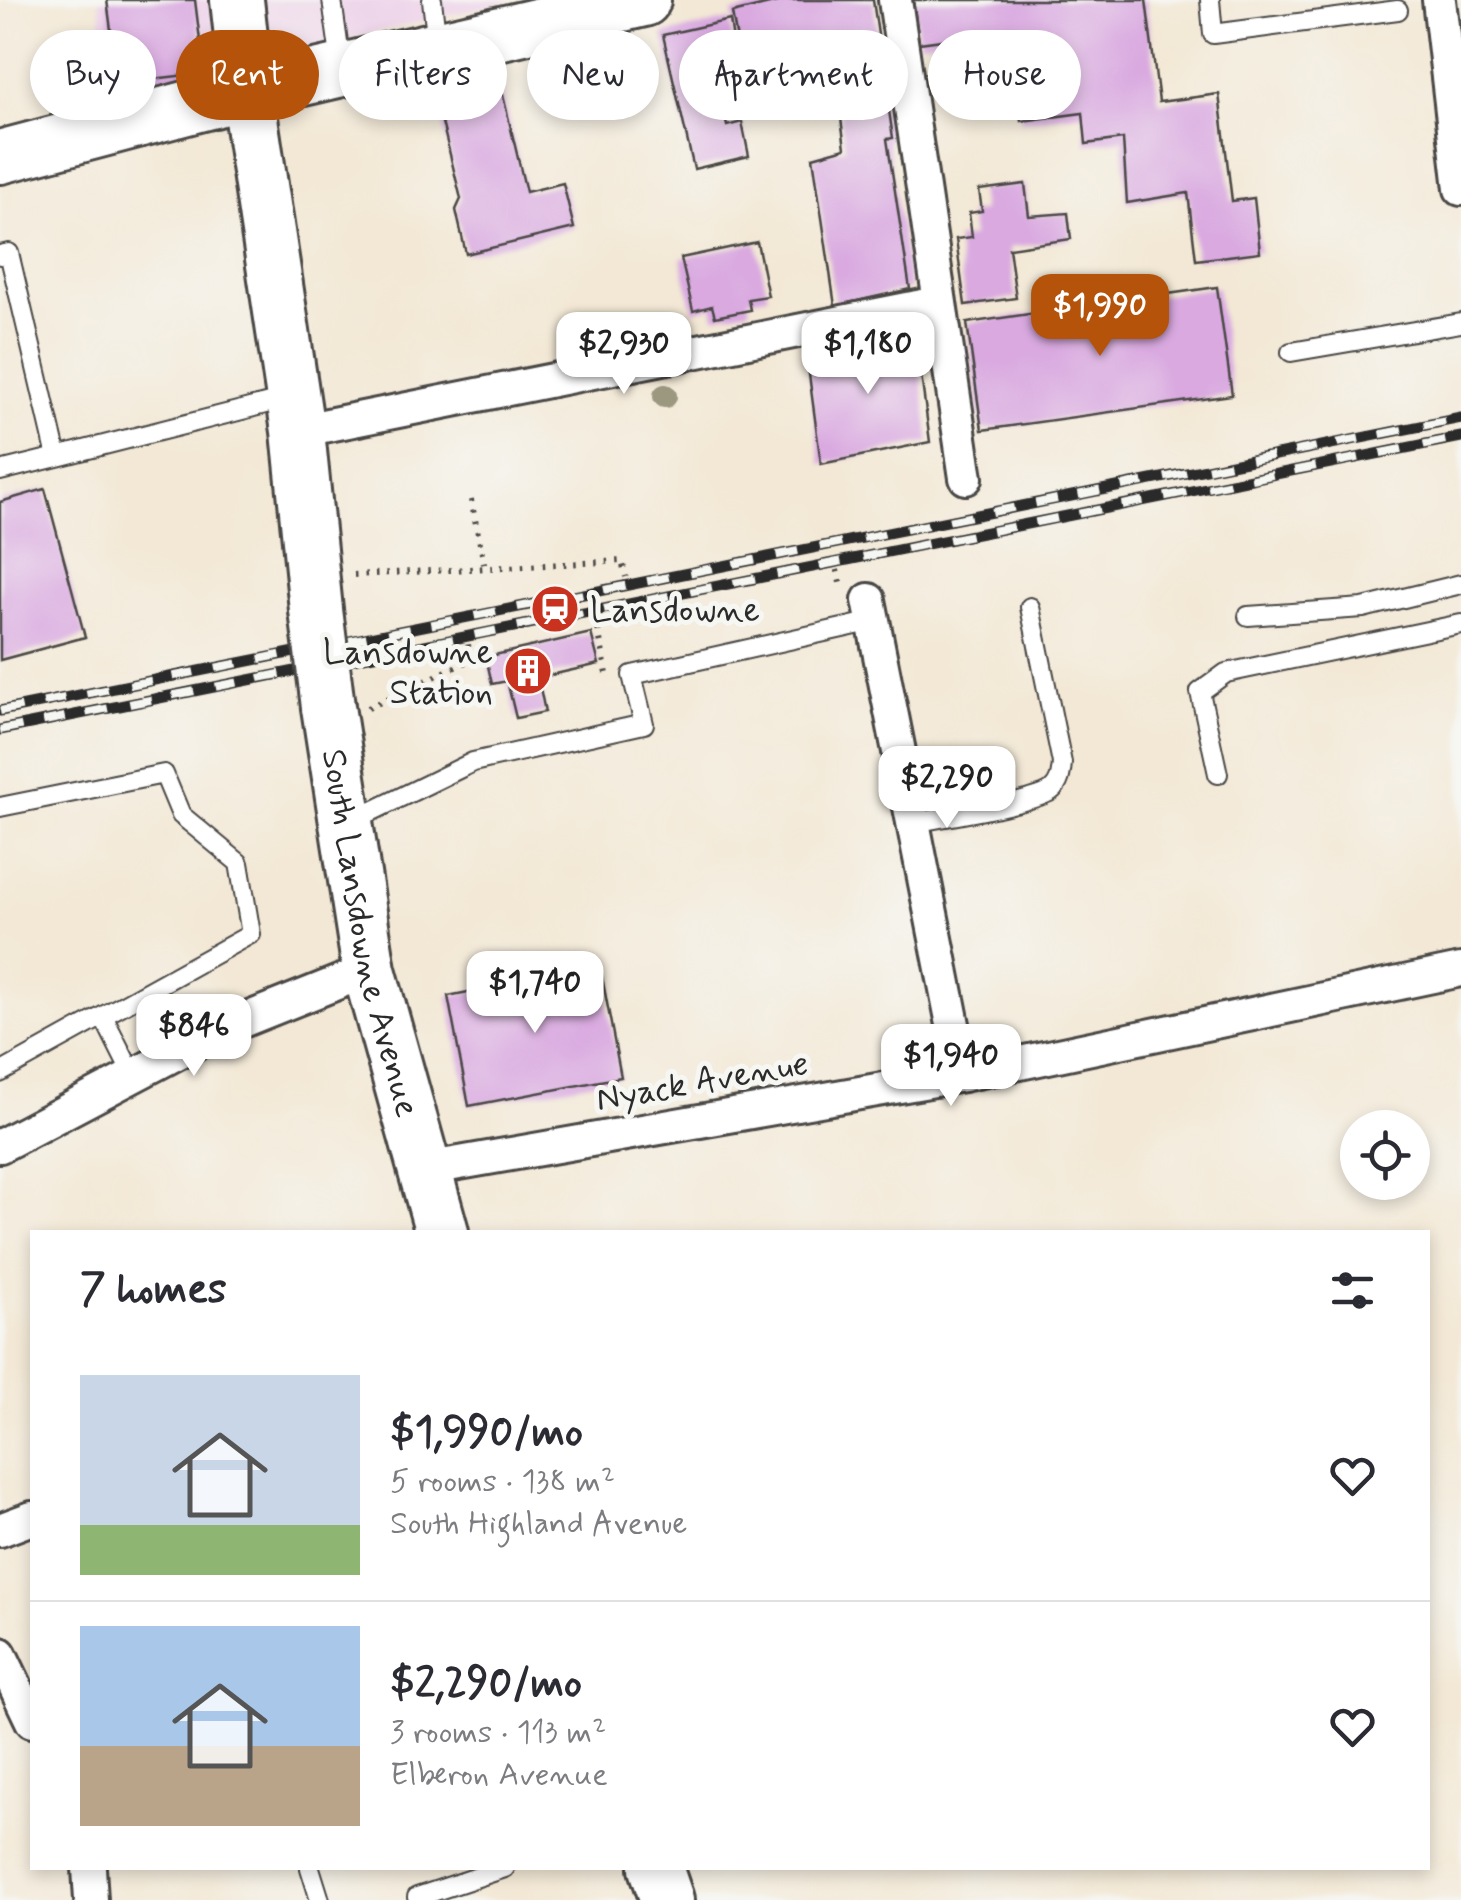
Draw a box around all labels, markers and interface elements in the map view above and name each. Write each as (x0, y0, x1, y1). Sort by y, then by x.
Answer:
chip: Buy (30, 30, 156, 120)
chip: Rent (176, 30, 319, 120)
chip: Filters (339, 30, 507, 120)
chip: New (527, 30, 659, 120)
chip: Apartment (679, 30, 908, 120)
chip: House (928, 30, 1081, 120)
pin: $1,990 (1019, 274, 1181, 359)
text: $1,990 (1053, 285, 1147, 327)
pin: $2,930 (543, 312, 705, 397)
pin: $1,180 (787, 312, 949, 397)
text: $2,930 (578, 323, 670, 365)
text: $1,180 (824, 323, 913, 365)
station icon: Lansdowne (529, 583, 581, 635)
place label: Lansdowne (590, 588, 760, 634)
place label: Lansdowne Station (323, 630, 493, 716)
building icon: Lansdowne Station (502, 645, 554, 697)
street label: South Lansdowne Avenue (310, 746, 430, 1122)
pin: $2,290 (866, 746, 1028, 831)
text: $2,290 (900, 757, 994, 799)
pin: $1,740 (454, 951, 616, 1036)
text: $1,740 (489, 962, 581, 1004)
pin: $846 (135, 994, 253, 1079)
text: $846 (158, 1005, 230, 1047)
pin: $1,940 (870, 1024, 1032, 1109)
text: $1,940 (903, 1035, 999, 1077)
street label: Nyack Avenue (593, 1041, 812, 1123)
map controls (1340, 1110, 1430, 1200)
button: locate (1340, 1110, 1430, 1200)
text: 7 homes (80, 1263, 227, 1318)
icon: filters (1325, 1263, 1380, 1318)
text: $1,990/mo (390, 1406, 583, 1461)
icon: home (160, 1415, 280, 1535)
icon: heart (1325, 1448, 1380, 1503)
text: 5 rooms · 138 m² (390, 1461, 615, 1503)
text: South Highland Avenue (390, 1503, 687, 1545)
text: $2,290/mo (390, 1657, 582, 1712)
icon: home (160, 1666, 280, 1786)
icon: heart (1325, 1699, 1380, 1754)
text: 3 rooms · 113 m² (390, 1712, 606, 1754)
text: Elberon Avenue (390, 1754, 608, 1796)

